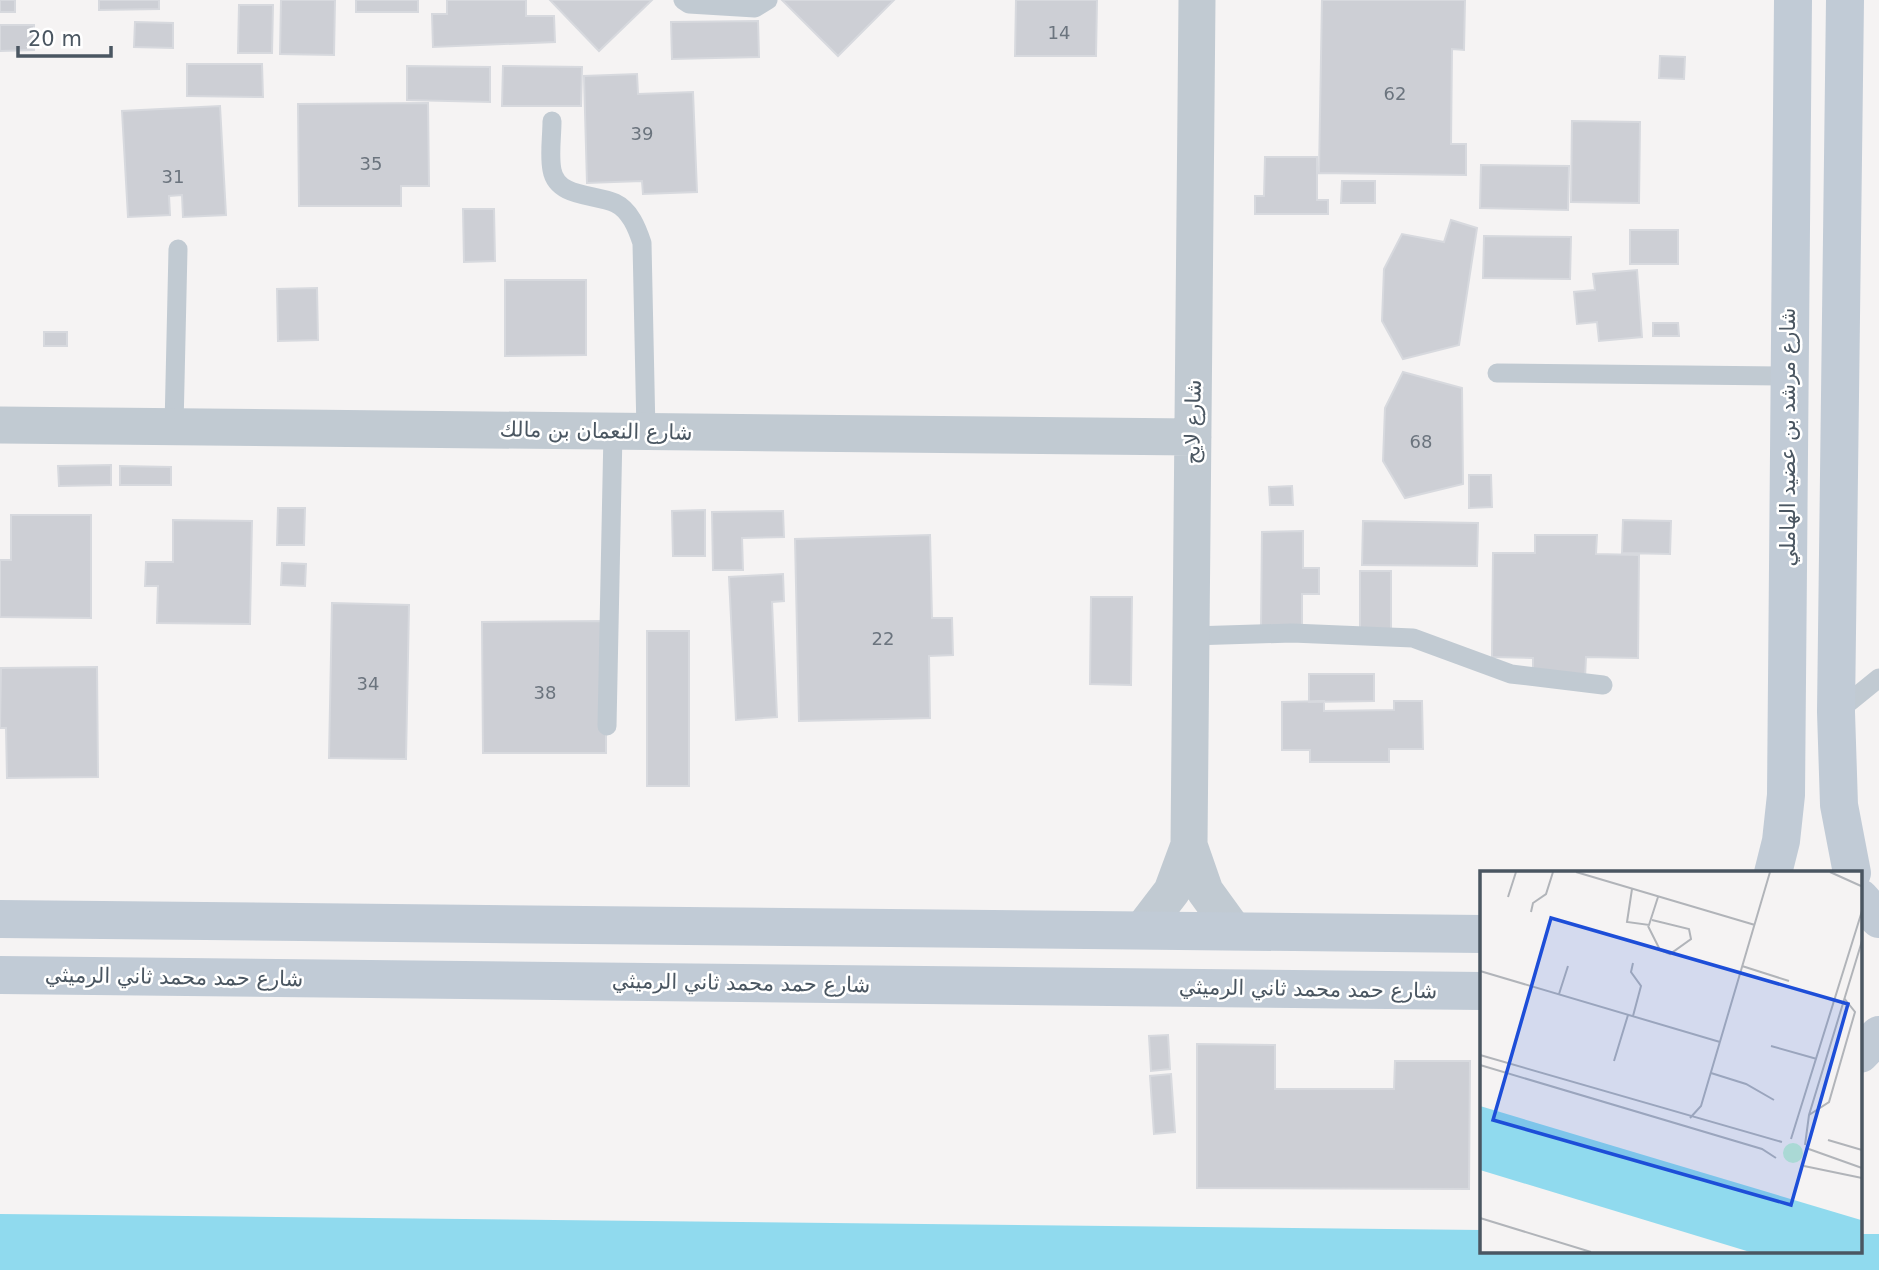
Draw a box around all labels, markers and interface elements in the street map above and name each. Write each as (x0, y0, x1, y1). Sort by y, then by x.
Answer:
scale bar (18, 14, 110, 58)
house number: 14 (1048, 22, 1070, 43)
text: 20 m (28, 27, 82, 51)
house number: 62 (1384, 83, 1406, 104)
house number: 39 (631, 123, 653, 144)
house number: 35 (360, 153, 382, 174)
house number: 31 (162, 166, 184, 187)
street label: شارع مرشد بن عضيد الهاملي (1776, 308, 1800, 566)
street label: شارع لايح (1180, 379, 1206, 465)
street label: شارع النعمان بن مالك (499, 417, 693, 445)
house number: 68 (1410, 431, 1432, 452)
house number: 22 (872, 628, 894, 649)
house number: 34 (357, 673, 379, 694)
house number: 38 (534, 682, 556, 703)
inset map (1480, 871, 1862, 1252)
street label: شارع حمد محمد ثاني الرميثي (45, 963, 303, 991)
street label: شارع حمد محمد ثاني الرميثي (612, 969, 870, 997)
street label: شارع حمد محمد ثاني الرميثي (1179, 975, 1437, 1003)

